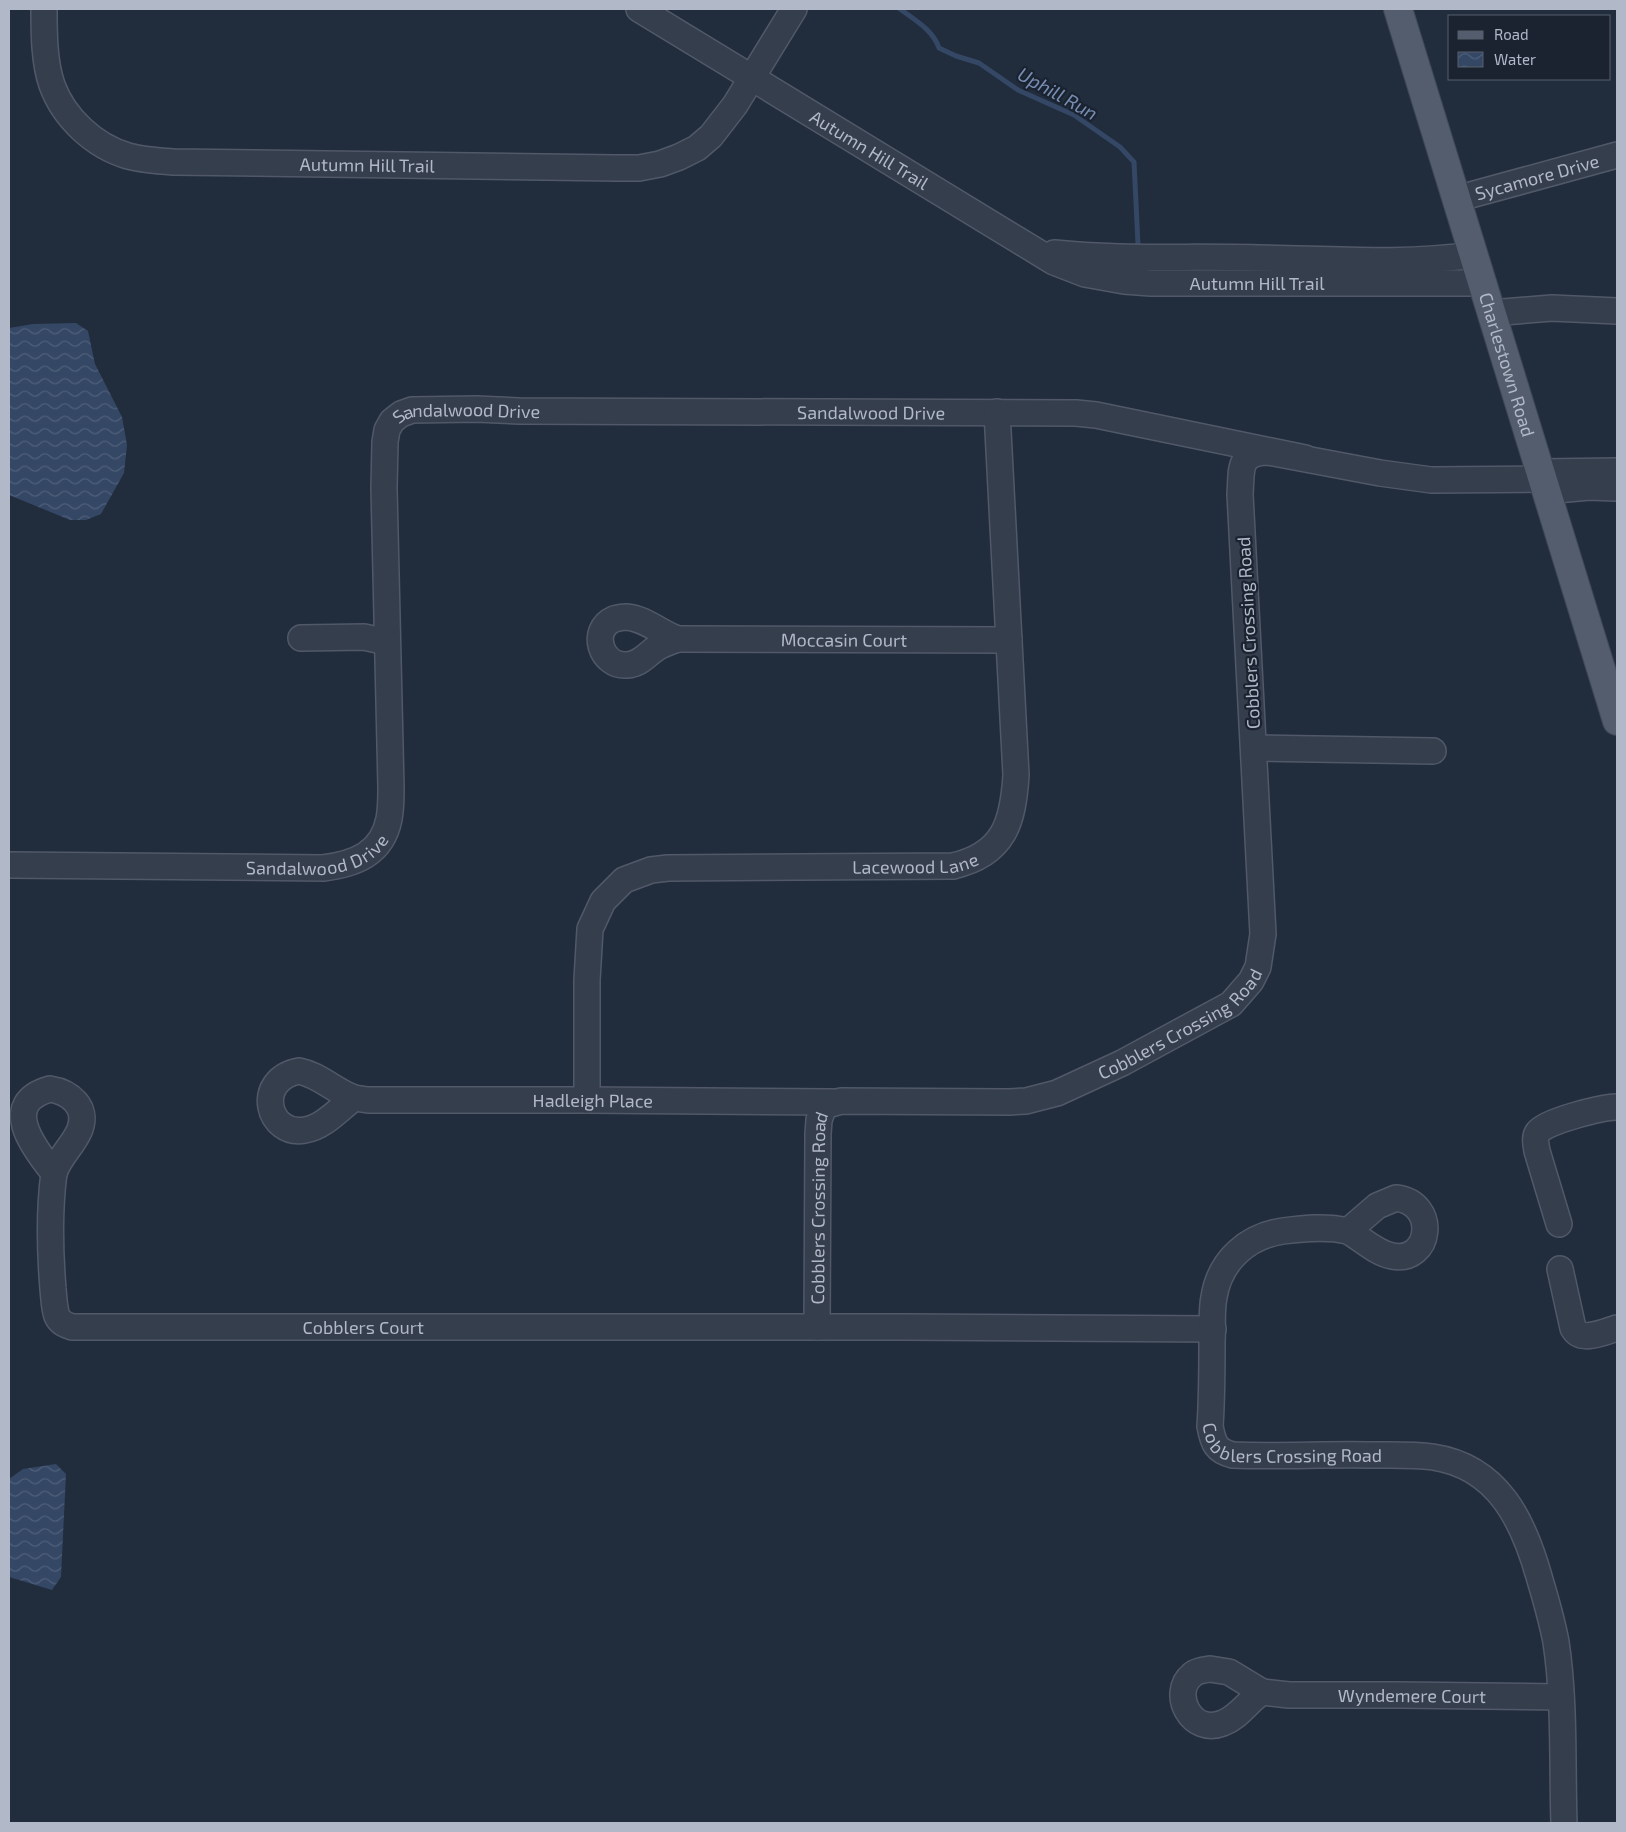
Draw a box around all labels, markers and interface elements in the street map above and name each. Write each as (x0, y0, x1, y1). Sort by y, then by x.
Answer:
legend (1448, 15, 1611, 80)
text: Road (1494, 25, 1529, 43)
text: Water (1494, 50, 1536, 68)
water label: Uphill Run (1014, 62, 1102, 124)
street label: Autumn Hill Trail (806, 105, 933, 194)
street label: Sycamore Drive (1473, 149, 1601, 204)
street label: Autumn Hill Trail (300, 153, 435, 177)
street label: Autumn Hill Trail (1190, 272, 1325, 294)
street label: Charlestown Road (1475, 290, 1540, 439)
street label: Sandalwood Drive (388, 398, 540, 428)
street label: Sandalwood Drive (797, 401, 945, 424)
street label: Cobblers Crossing Road (1232, 536, 1264, 730)
street label: Moccasin Court (781, 628, 907, 651)
street label: Sandalwood Drive (246, 830, 393, 879)
street label: Lacewood Lane (852, 848, 982, 878)
street label: Cobblers Crossing Road (1094, 965, 1267, 1084)
street label: Hadleigh Place (533, 1089, 653, 1112)
street label: Cobblers Crossing Road (806, 1108, 832, 1304)
street label: Cobblers Court (303, 1316, 424, 1338)
street label: Cobblers Crossing Road (1199, 1421, 1382, 1467)
street label: Wyndemere Court (1338, 1684, 1486, 1707)

